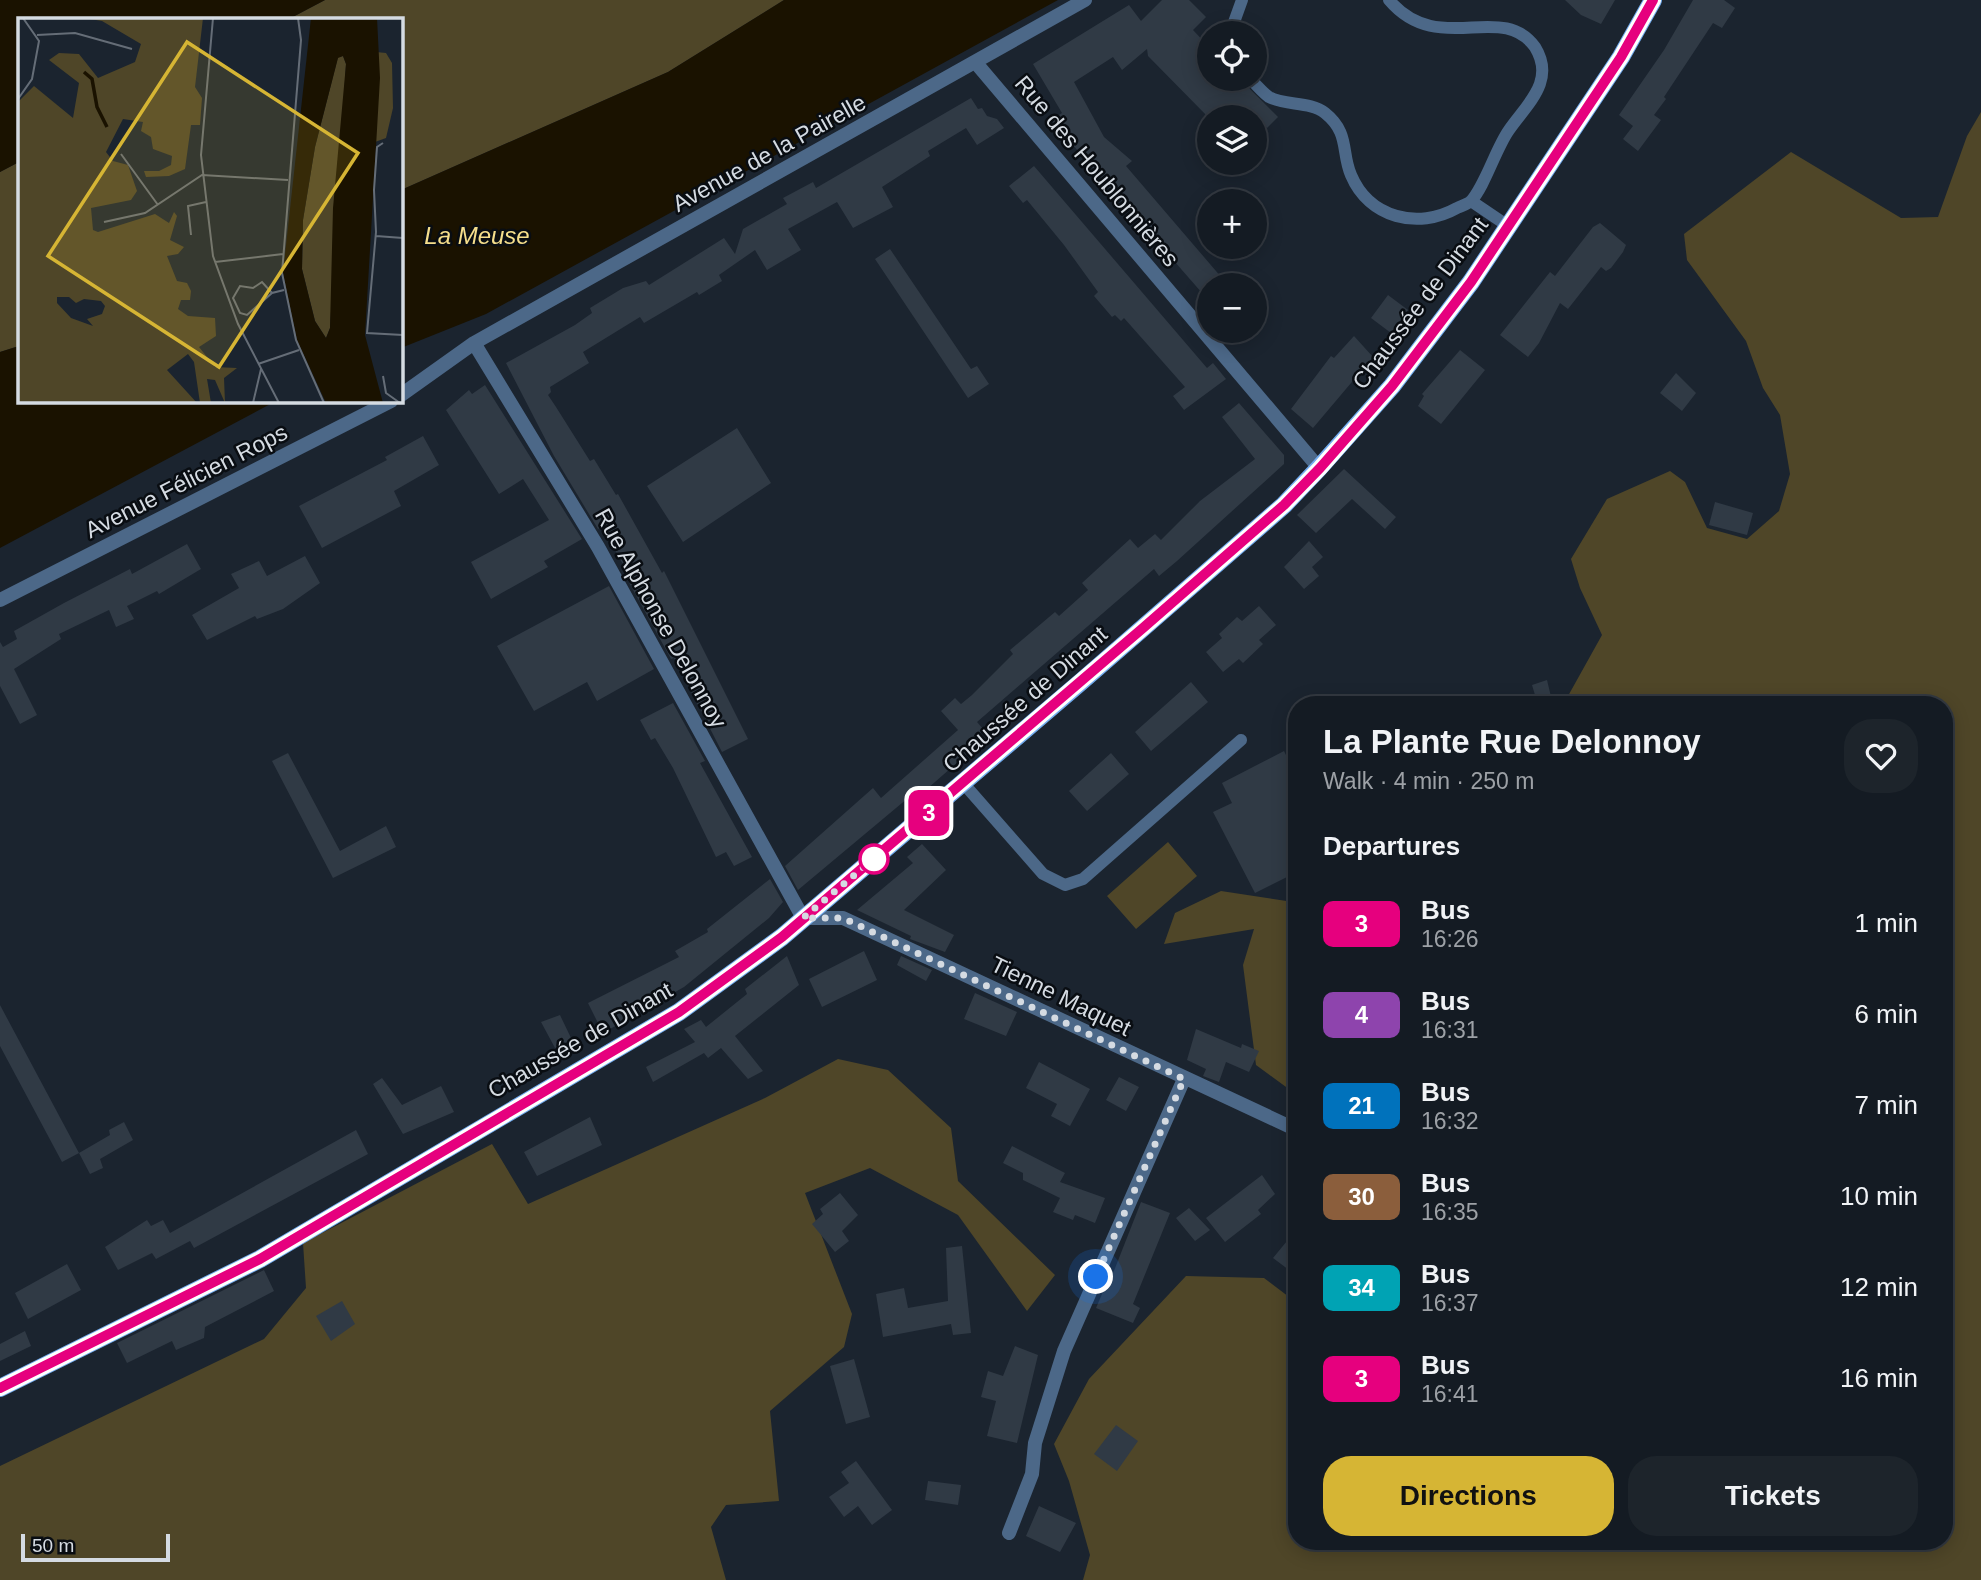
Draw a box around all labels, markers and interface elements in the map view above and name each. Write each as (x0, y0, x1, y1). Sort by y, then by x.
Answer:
inset map (18, 18, 402, 402)
map controls (1197, 21, 1267, 343)
button: locate (1197, 21, 1267, 91)
street label: Rue des Houblonnières (1010, 71, 1184, 271)
street label: Avenue de la Pairelle (668, 89, 870, 217)
button: layers (1197, 105, 1267, 175)
button: + (1197, 189, 1267, 259)
street label: Chaussée de Dinant (1347, 211, 1493, 394)
water label: La Meuse (424, 222, 530, 249)
button: − (1197, 273, 1267, 343)
street label: Avenue Félicien Rops (81, 419, 291, 543)
street label: Rue Alphonse Delonnoy (590, 504, 732, 733)
street label: Chaussée de Dinant (938, 620, 1113, 777)
button: heart (1844, 719, 1918, 793)
text: La Plante Rue Delonnoy (1323, 723, 1701, 760)
text: Walk · 4 min · 250 m (1323, 768, 1534, 794)
line badge: 3 (906, 790, 952, 836)
text: 3 (922, 799, 936, 826)
text: Departures (1323, 831, 1460, 861)
unlabelled marker (859, 844, 889, 874)
text: Bus (1421, 895, 1470, 925)
text: 1 min (1854, 908, 1918, 938)
text: 3 (1355, 910, 1368, 937)
text: 16:26 (1421, 926, 1479, 952)
street label: Tienne Maquet (987, 951, 1136, 1041)
street label: Chaussée de Dinant (483, 976, 677, 1103)
text: Bus (1421, 986, 1470, 1016)
text: 6 min (1854, 999, 1918, 1029)
text: 4 (1355, 1001, 1368, 1028)
text: 16:31 (1421, 1017, 1479, 1043)
text: Bus (1421, 1077, 1470, 1107)
text: 7 min (1854, 1090, 1918, 1120)
text: 21 (1348, 1092, 1375, 1119)
text: 16:32 (1421, 1108, 1479, 1134)
text: Bus (1421, 1168, 1470, 1198)
text: 10 min (1840, 1181, 1918, 1211)
text: 30 (1348, 1183, 1375, 1210)
text: 16:35 (1421, 1199, 1479, 1225)
your location (1078, 1259, 1113, 1294)
text: Bus (1421, 1259, 1470, 1289)
text: 12 min (1840, 1272, 1918, 1302)
text: 34 (1348, 1274, 1375, 1301)
text: 16:37 (1421, 1290, 1479, 1316)
text: Bus (1421, 1350, 1470, 1380)
text: 16 min (1840, 1363, 1918, 1393)
text: 3 (1355, 1365, 1368, 1392)
text: 16:41 (1421, 1381, 1479, 1407)
button: Directions (1323, 1456, 1614, 1536)
button: Tickets (1628, 1456, 1918, 1536)
scale bar (21, 1531, 170, 1563)
text: 50 m (32, 1535, 74, 1556)

